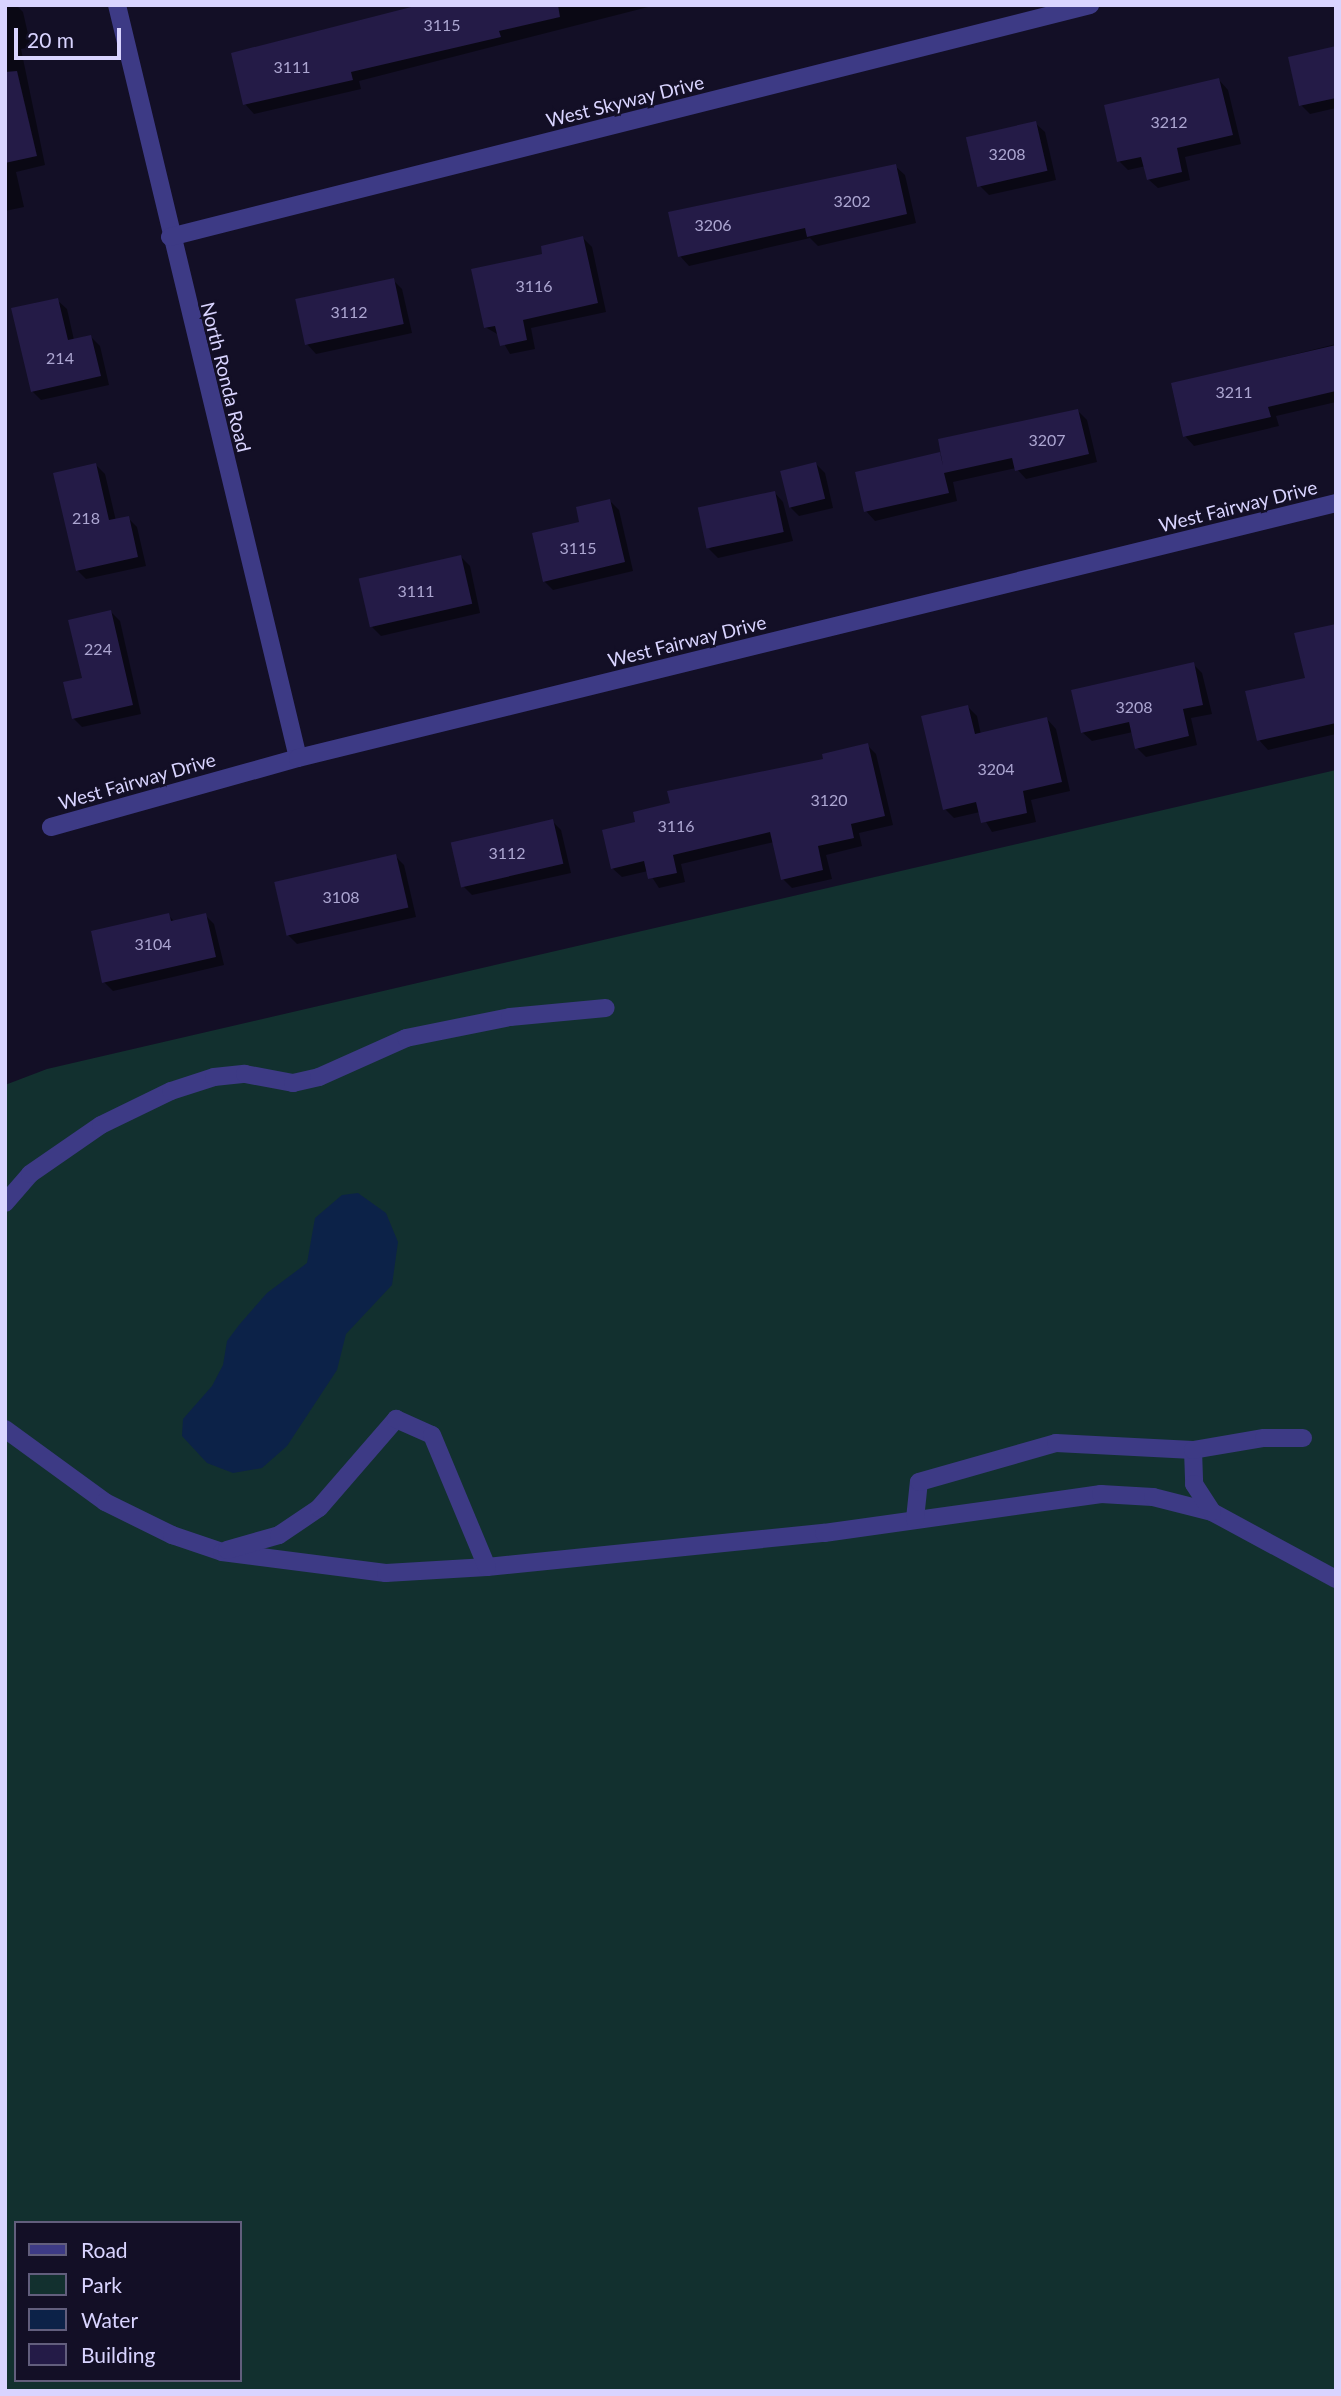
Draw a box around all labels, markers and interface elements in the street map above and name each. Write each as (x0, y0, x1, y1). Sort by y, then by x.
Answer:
scale bar (18, 14, 124, 58)
house number: 3115 (423, 15, 461, 35)
text: 20 m (27, 27, 74, 52)
house number: 3111 (273, 57, 311, 77)
street label: West Skyway Drive (544, 70, 706, 132)
house number: 3212 (1150, 112, 1188, 132)
house number: 3208 (988, 144, 1026, 164)
house number: 3202 (833, 191, 871, 211)
house number: 3206 (694, 215, 732, 235)
house number: 3116 (515, 276, 553, 296)
street label: North Ronda Road (196, 300, 256, 454)
house number: 3112 (330, 302, 368, 322)
house number: 214 (46, 348, 74, 368)
house number: 3211 (1215, 382, 1253, 402)
house number: 3207 (1028, 430, 1066, 450)
street label: West Fairway Drive (1156, 475, 1320, 537)
house number: 218 (72, 508, 100, 528)
house number: 3115 (559, 538, 597, 558)
house number: 3111 (397, 581, 435, 601)
street label: West Fairway Drive (605, 610, 769, 672)
house number: 224 (84, 639, 112, 659)
house number: 3208 (1115, 697, 1153, 717)
street label: West Fairway Drive (56, 748, 218, 814)
house number: 3204 (977, 759, 1015, 779)
house number: 3120 (810, 790, 848, 810)
house number: 3116 (657, 816, 695, 836)
house number: 3112 (488, 843, 526, 863)
house number: 3108 (322, 887, 360, 907)
house number: 3104 (134, 934, 172, 954)
legend (14, 2221, 242, 2382)
text: Road (81, 2237, 128, 2262)
text: Park (81, 2272, 122, 2297)
text: Water (81, 2307, 138, 2332)
text: Building (81, 2342, 156, 2367)

